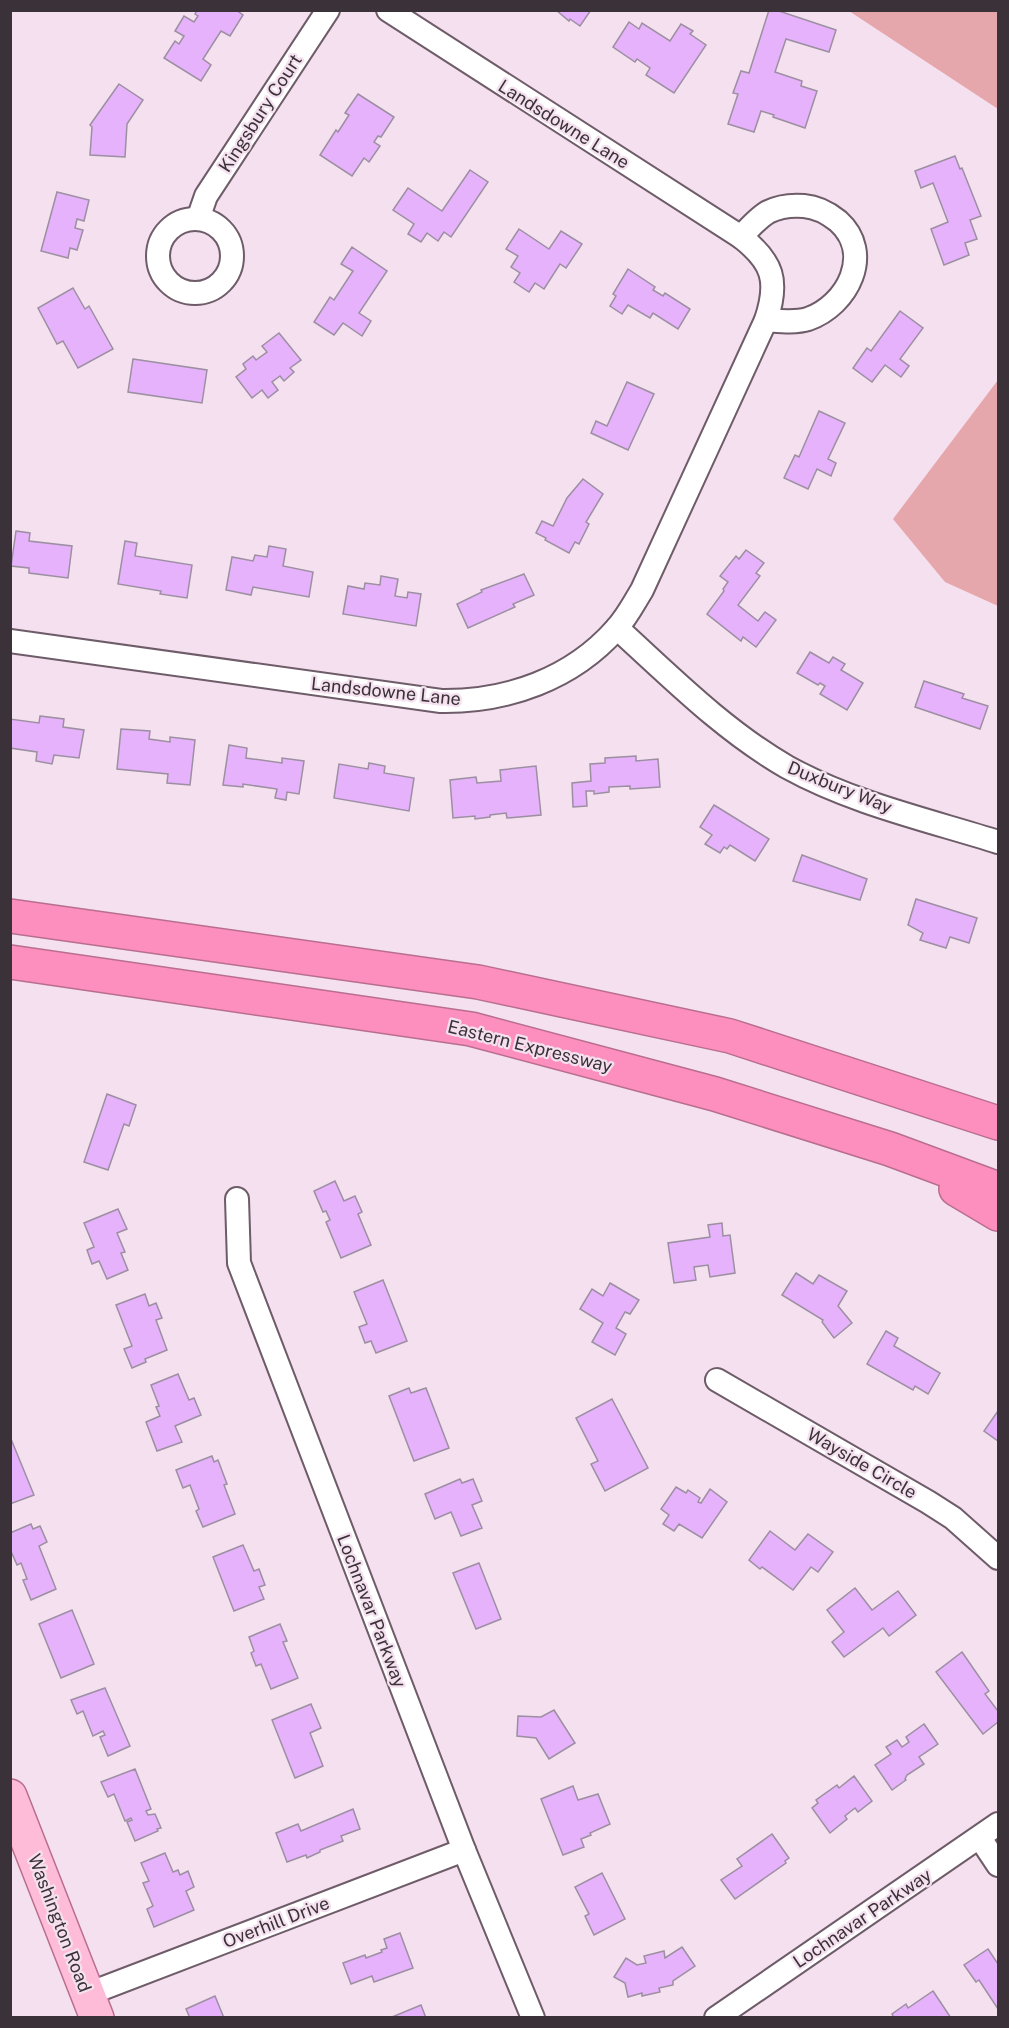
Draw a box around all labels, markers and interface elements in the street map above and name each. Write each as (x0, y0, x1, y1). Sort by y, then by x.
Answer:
street label: Kingsbury Court (214, 50, 306, 176)
street label: Landsdowne Lane (495, 75, 633, 173)
street label: Landsdowne Lane (310, 673, 462, 709)
street label: Duxbury Way (785, 757, 896, 818)
street label: Eastern Expressway (446, 1015, 615, 1077)
street label: Wayside Circle (804, 1423, 920, 1503)
street label: Lochnavar Parkway (333, 1532, 411, 1691)
street label: Washington Road (24, 1851, 96, 1995)
street label: Lochnavar Parkway (789, 1864, 935, 1972)
street label: Overhill Drive (220, 1892, 332, 1952)

